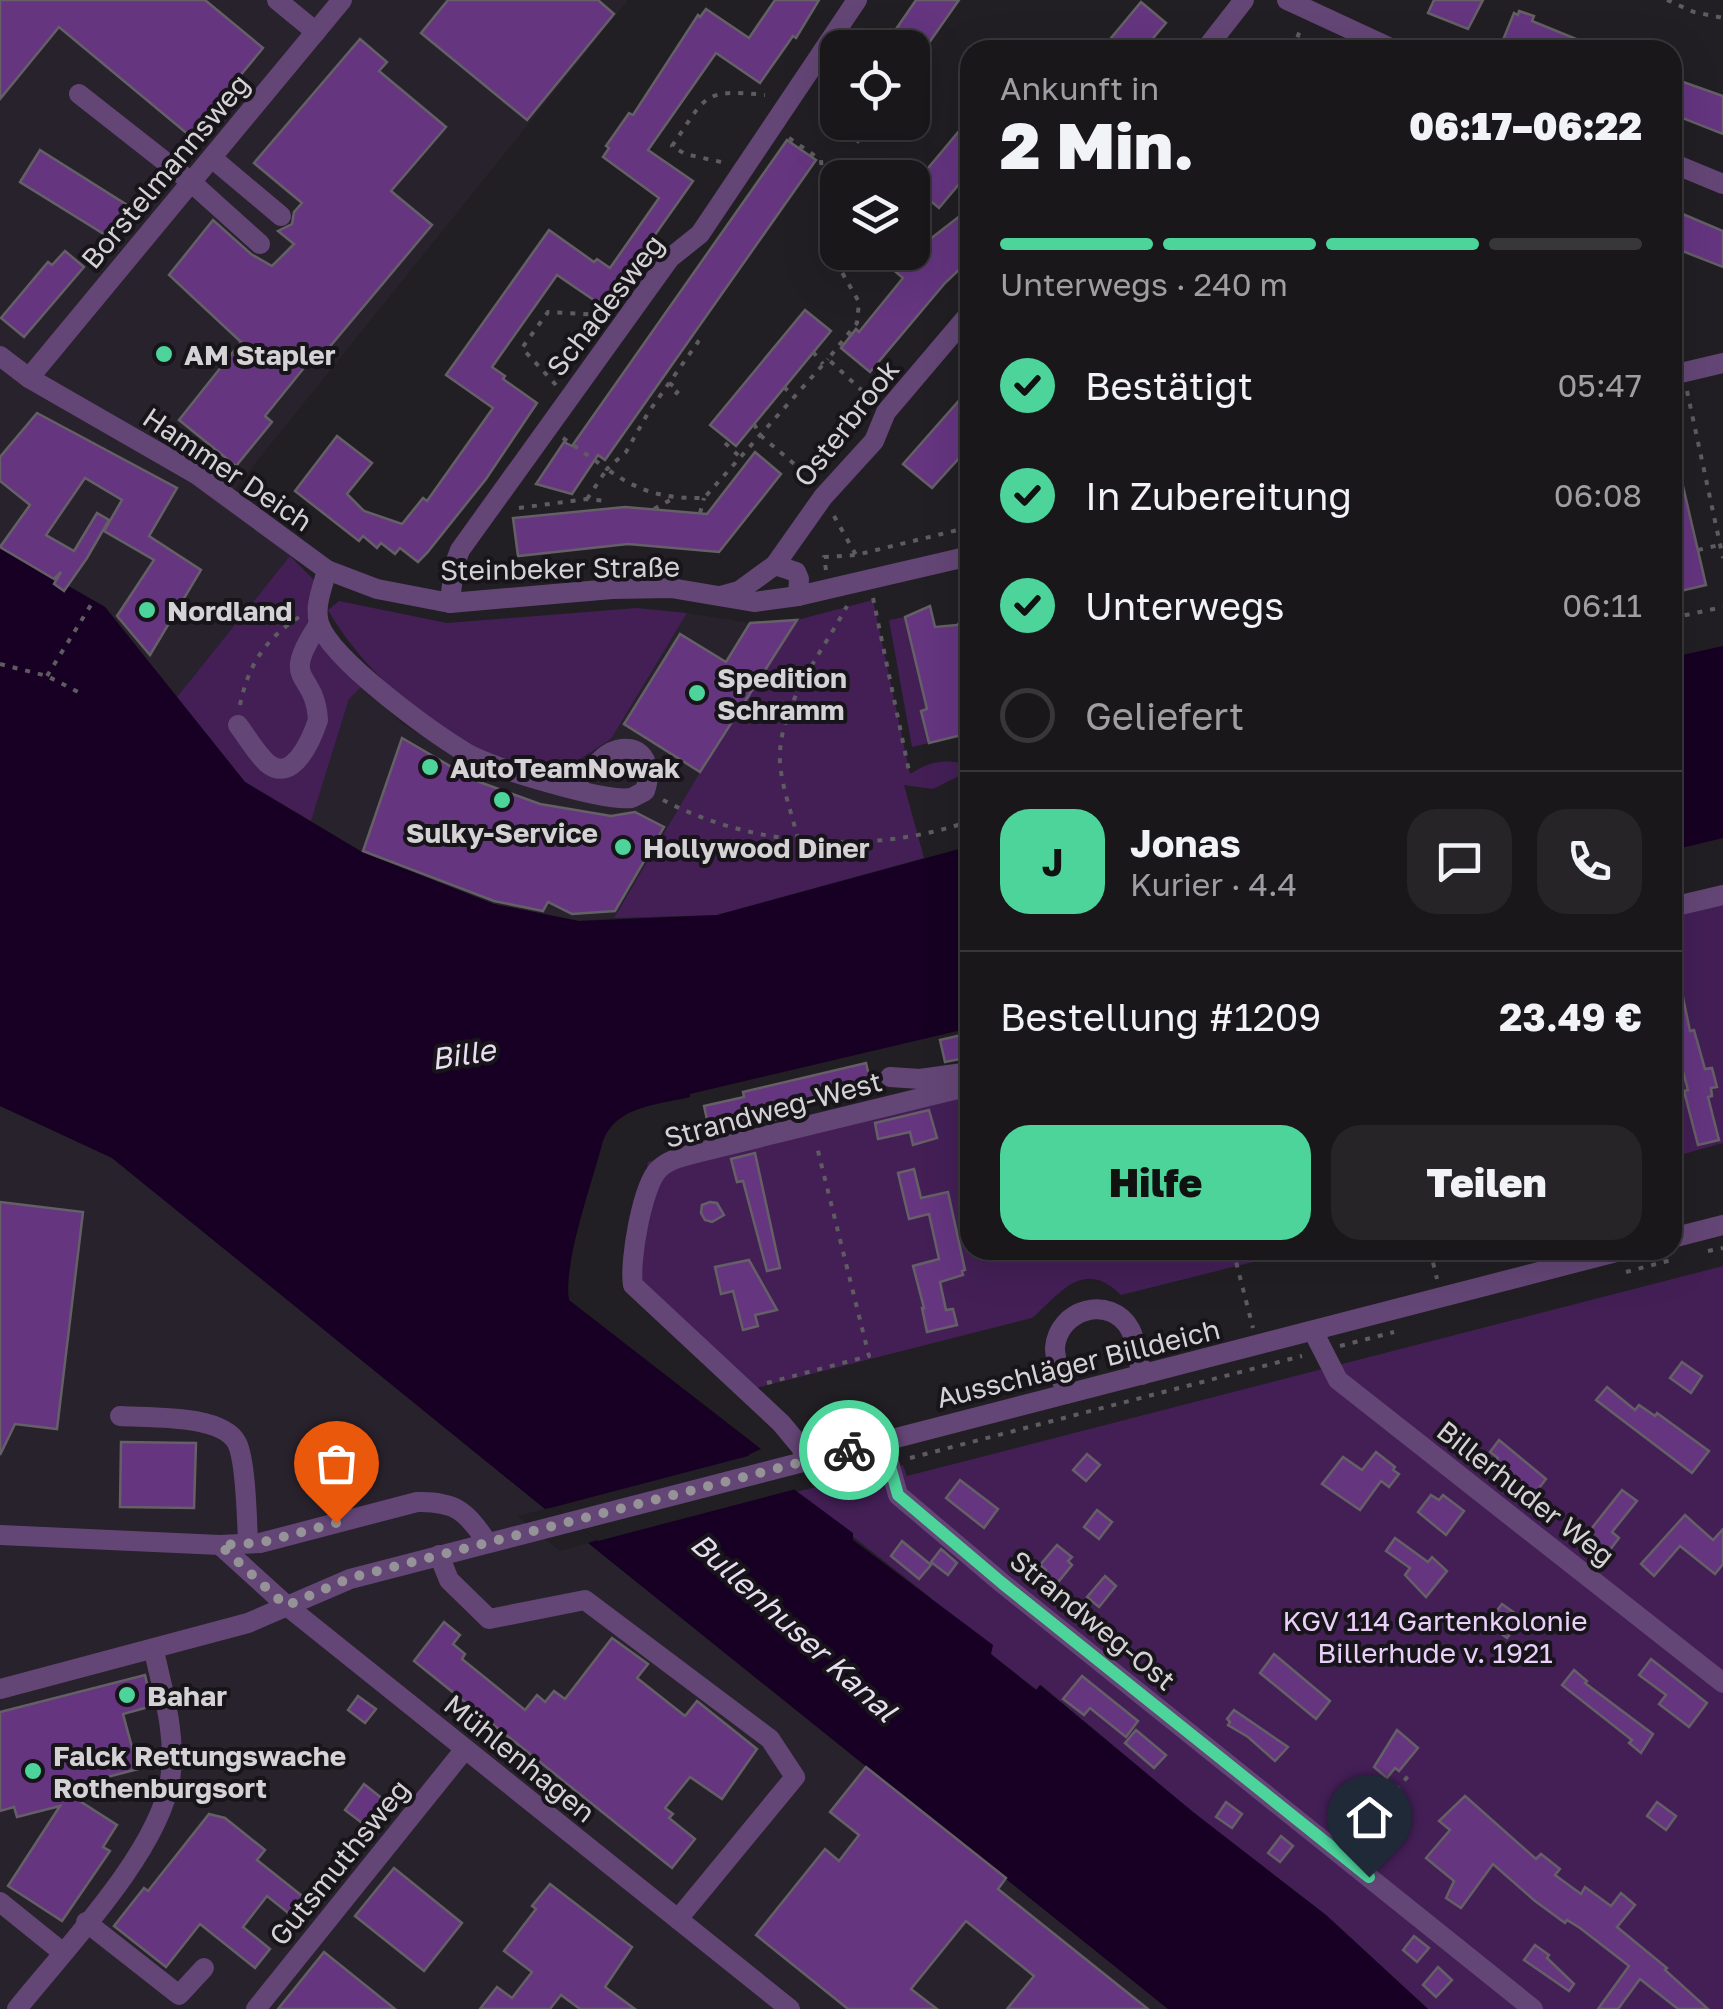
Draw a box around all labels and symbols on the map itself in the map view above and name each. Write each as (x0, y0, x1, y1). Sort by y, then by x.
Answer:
street label: Borstelmannsweg (74, 67, 256, 275)
street label: Schadesweg (540, 228, 670, 382)
place label: AM Stapler (184, 338, 336, 371)
marker: AM Stapler (153, 343, 175, 365)
street label: Osterbrook (786, 353, 906, 493)
street label: Hammer Deich (137, 400, 319, 538)
street label: Steinbeker Straße (440, 549, 680, 587)
place label: Nordland (167, 594, 293, 627)
marker: Nordland (136, 599, 158, 621)
place label: Spedition Schramm (717, 661, 847, 726)
marker: Spedition Schramm (686, 682, 708, 704)
place label: AutoTeamNowak (450, 751, 680, 784)
marker: AutoTeamNowak (419, 756, 441, 778)
marker: Sulky-Service (491, 789, 513, 811)
place label: Sulky-Service (406, 816, 598, 849)
place label: Hollywood Diner (643, 831, 870, 864)
marker: Hollywood Diner (612, 836, 634, 858)
water label: Bille (428, 1031, 500, 1077)
street label: Strandweg-West (661, 1064, 885, 1154)
street label: Ausschläger Billdeich (933, 1312, 1223, 1414)
courier (799, 1400, 899, 1500)
street label: Billerhuder Weg (1431, 1414, 1621, 1572)
pin (294, 1421, 379, 1524)
water label: Bullenhuser Kanal (684, 1525, 905, 1730)
street label: Strandweg-Ost (1004, 1543, 1182, 1697)
park label: KGV 114 Gartenkolonie Billerhude v. 1921 (1282, 1604, 1588, 1669)
place label: Bahar (147, 1679, 227, 1712)
marker: Bahar (116, 1684, 138, 1706)
street label: Mühlenhagen (438, 1687, 602, 1829)
place label: Falck Rettungswache Rothenburgsort (53, 1739, 346, 1804)
marker: Falck Rettungswache Rothenburgsort (22, 1760, 44, 1782)
street label: Gutsmuthsweg (262, 1773, 416, 1951)
pin (1327, 1775, 1412, 1878)

